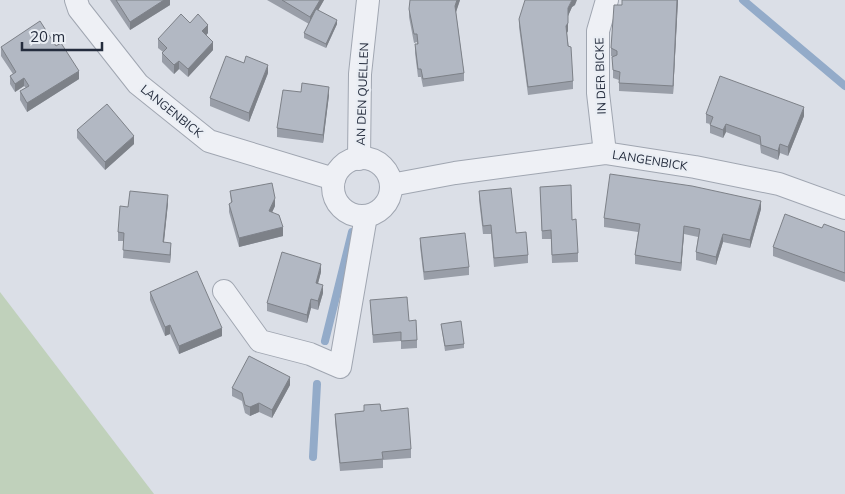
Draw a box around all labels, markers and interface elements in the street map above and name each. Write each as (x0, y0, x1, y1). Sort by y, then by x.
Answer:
scale bar (22, 20, 102, 52)
text: 20 m (30, 27, 65, 46)
street label: IN DER BICKE (591, 37, 609, 115)
street label: AN DEN QUELLEN (353, 42, 371, 146)
street label: LANGENBICK (138, 81, 207, 141)
street label: LANGENBICK (611, 147, 689, 173)

